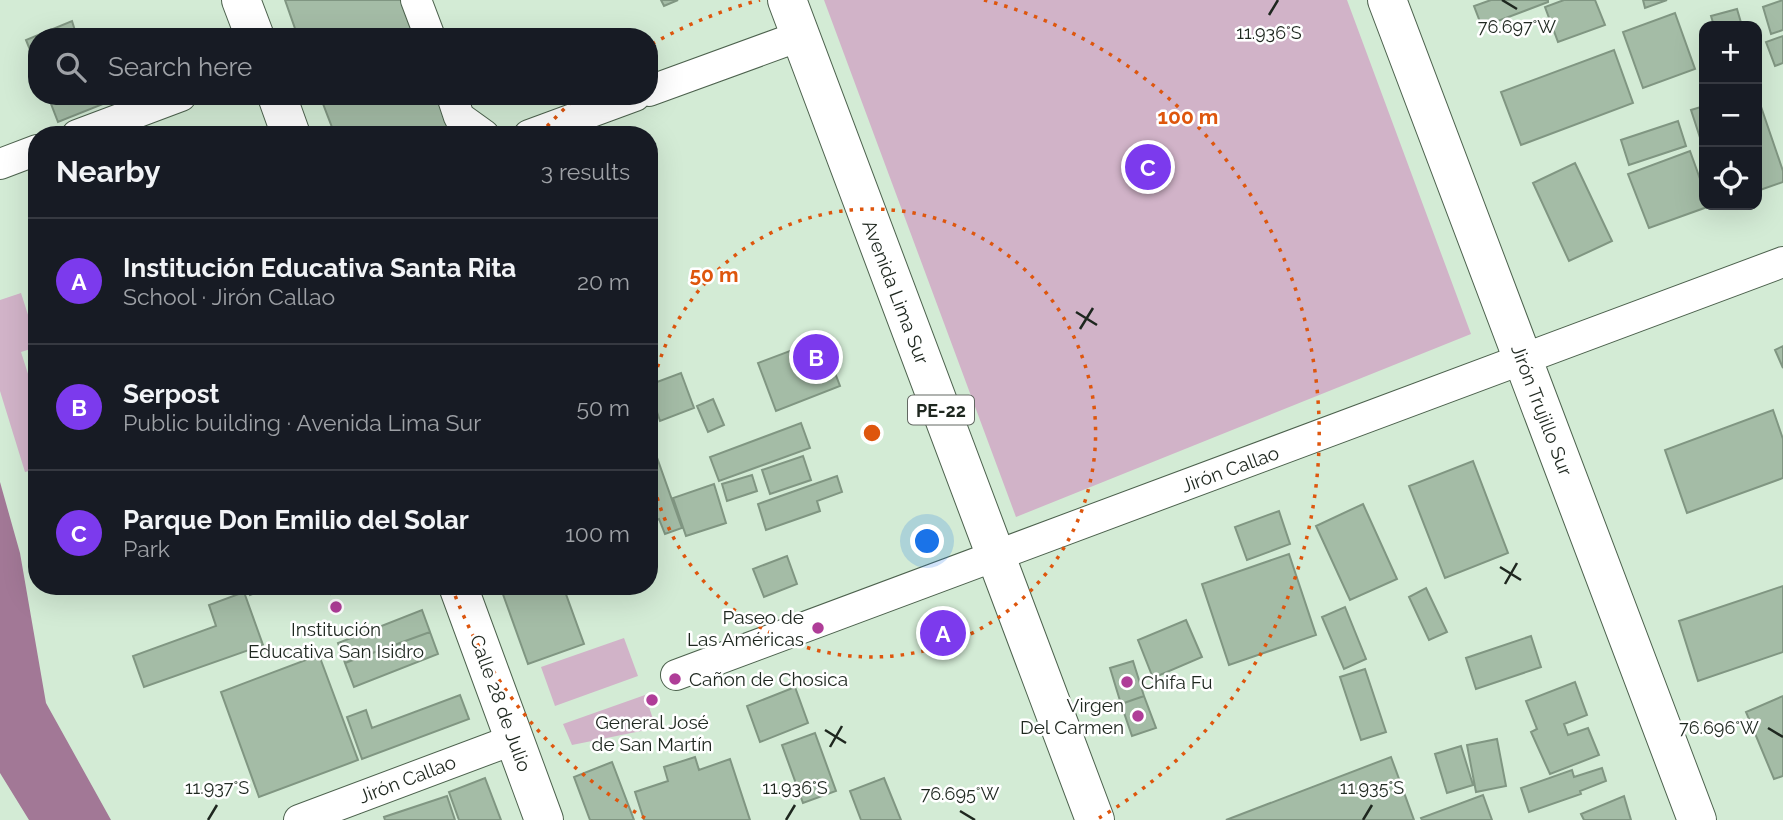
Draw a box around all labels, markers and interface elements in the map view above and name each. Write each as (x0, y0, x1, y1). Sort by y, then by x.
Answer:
text: 76.697°W (1478, 16, 1556, 37)
map controls (1699, 21, 1762, 210)
button: + (1699, 21, 1762, 84)
text: 11.936°S (1236, 22, 1302, 43)
search box (28, 28, 658, 105)
icon: search (52, 48, 90, 86)
text: Search here (108, 52, 252, 82)
button: − (1699, 84, 1762, 147)
text: 100 m (1158, 104, 1218, 129)
pin: C (1125, 141, 1171, 193)
button: locate (1699, 147, 1762, 210)
text: Nearby (56, 154, 160, 189)
text: 3 results (541, 158, 630, 185)
street label: Avenida Lima Sur (858, 217, 934, 368)
text: Institución Educativa Santa Rita (123, 253, 516, 283)
text: 50 m (689, 262, 739, 287)
text: A (71, 268, 87, 295)
text: 20 m (577, 268, 630, 295)
text: School · Jirón Callao (123, 283, 335, 310)
pin: B (793, 331, 839, 383)
street label: Jirón Trujillo Sur (1507, 341, 1577, 479)
text: Serpost (123, 379, 220, 409)
text: B (71, 394, 87, 421)
text: 50 m (576, 394, 630, 421)
road number: PE-22 (908, 396, 974, 424)
text: Public building · Avenida Lima Sur (123, 409, 481, 436)
centre of rings (860, 421, 884, 445)
street label: Jirón Callao (1178, 441, 1282, 497)
text: Parque Don Emilio del Solar (123, 505, 469, 535)
text: C (71, 520, 87, 547)
text: 100 m (565, 520, 630, 547)
your location (910, 524, 944, 558)
text: Park (123, 535, 170, 562)
marker: Institución Educativa San Isidro (328, 599, 344, 615)
place label: Paseo de Las Américas (687, 606, 804, 650)
pin: A (920, 607, 966, 659)
place label: Institución Educativa San Isidro (248, 618, 424, 662)
marker: Paseo de Las Américas (810, 620, 826, 636)
street label: Calle 28 de Julio (466, 632, 536, 774)
place label: Cañon de Chosica (689, 668, 848, 690)
marker: Cañon de Chosica (667, 671, 683, 687)
place label: Chifa Fu (1141, 671, 1213, 693)
marker: Chifa Fu (1119, 674, 1135, 690)
marker: General José de San Martín (644, 692, 660, 708)
place label: Virgen Del Carmen (1020, 694, 1124, 738)
marker: Virgen Del Carmen (1130, 708, 1146, 724)
place label: General José de San Martín (592, 711, 712, 755)
text: 76.696°W (1679, 717, 1759, 738)
street label: Jirón Callao (355, 750, 459, 808)
text: 11.937°S (185, 777, 249, 798)
text: 11.936°S (762, 777, 828, 798)
text: 11.935°S (1340, 777, 1404, 798)
text: 76.695°W (921, 783, 1000, 804)

